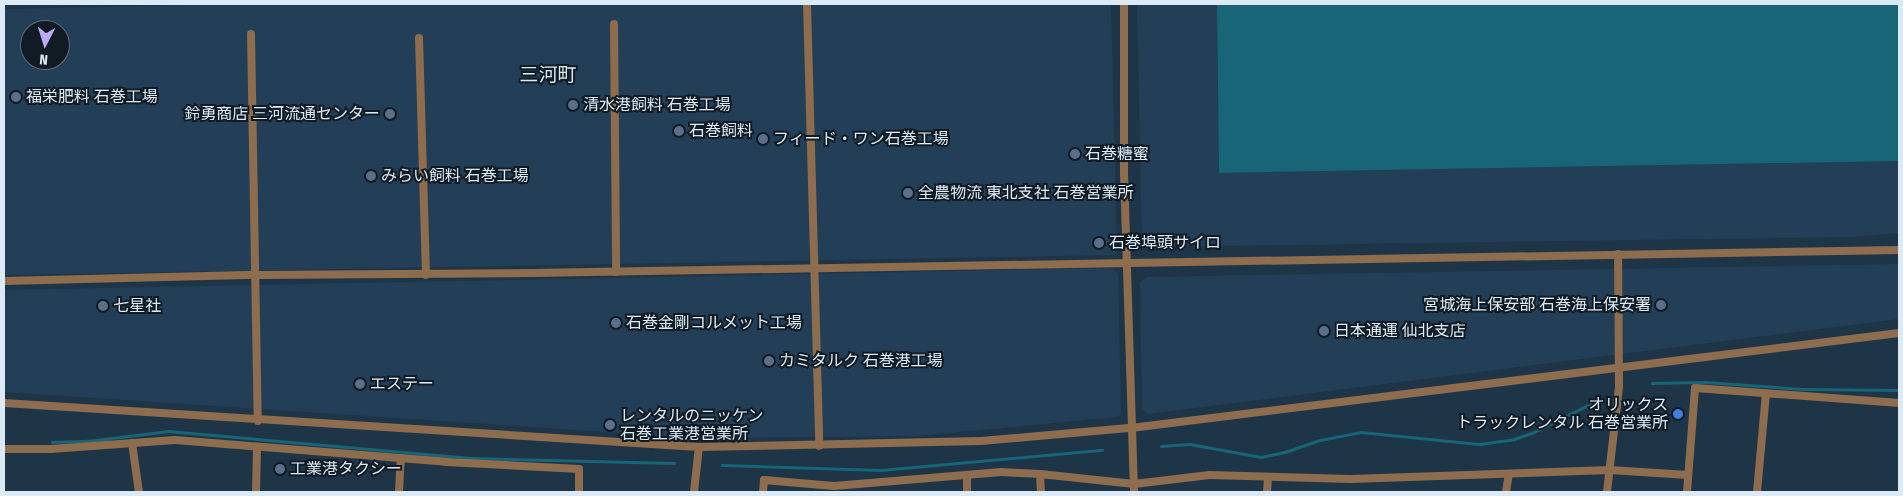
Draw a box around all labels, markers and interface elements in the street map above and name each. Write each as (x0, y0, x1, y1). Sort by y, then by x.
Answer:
north arrow (20, 20, 70, 70)
text: N (39, 51, 49, 68)
district label: 三河町 (520, 64, 576, 86)
place label: 福栄肥料 石巻工場 (26, 87, 158, 107)
marker: 福栄肥料 石巻工場 (10, 91, 22, 103)
place label: 清水港飼料 石巻工場 (583, 95, 731, 115)
marker: 清水港飼料 石巻工場 (567, 99, 579, 111)
place label: 鈴勇商店 三河流通センター (184, 104, 380, 124)
marker: 鈴勇商店 三河流通センター (384, 108, 396, 120)
place label: 石巻飼料 (689, 121, 753, 141)
marker: 石巻飼料 (673, 125, 685, 137)
place label: フィード・ワン石巻工場 (773, 129, 949, 149)
marker: フィード・ワン石巻工場 (757, 133, 769, 145)
place label: 石巻糖蜜 (1085, 144, 1149, 164)
marker: 石巻糖蜜 (1069, 148, 1081, 160)
place label: みらい飼料 石巻工場 (381, 166, 529, 186)
marker: みらい飼料 石巻工場 (365, 170, 377, 182)
place label: 全農物流 東北支社 石巻営業所 (918, 183, 1134, 203)
marker: 全農物流 東北支社 石巻営業所 (902, 187, 914, 199)
place label: 石巻埠頭サイロ (1109, 233, 1221, 253)
marker: 石巻埠頭サイロ (1093, 237, 1105, 249)
place label: 宮城海上保安部 石巻海上保安署 (1423, 295, 1651, 315)
place label: 七星社 (113, 296, 161, 316)
marker: 宮城海上保安部 石巻海上保安署 (1655, 299, 1667, 311)
marker: 七星社 (97, 300, 109, 312)
place label: 石巻金剛コルメット工場 (626, 313, 802, 333)
marker: 石巻金剛コルメット工場 (610, 317, 622, 329)
place label: 日本通運 仙北支店 (1334, 321, 1466, 341)
marker: 日本通運 仙北支店 (1318, 325, 1330, 337)
place label: カミタルク 石巻港工場 (779, 351, 943, 371)
marker: カミタルク 石巻港工場 (763, 355, 775, 367)
place label: エステー (370, 374, 434, 394)
marker: エステー (354, 378, 366, 390)
place label: オリックス トラックレンタル 石巻営業所 (1456, 395, 1668, 433)
place label: レンタルのニッケン 石巻工業港営業所 (620, 406, 764, 444)
marker: オリックス トラックレンタル 石巻営業所 (1672, 408, 1684, 420)
marker: レンタルのニッケン 石巻工業港営業所 (604, 419, 616, 431)
place label: 工業港タクシー (290, 459, 402, 479)
marker: 工業港タクシー (274, 463, 286, 475)

